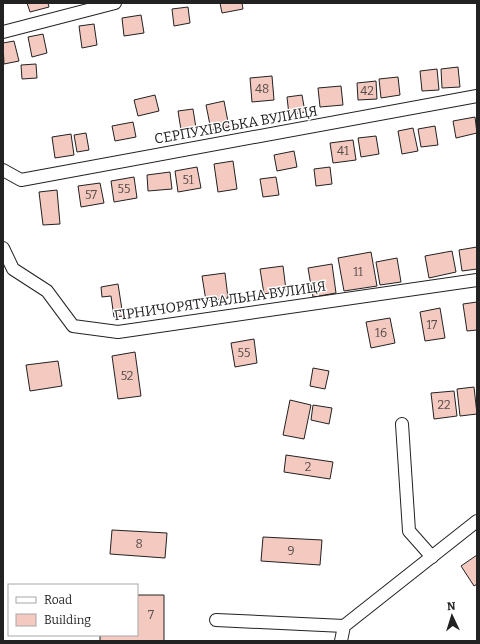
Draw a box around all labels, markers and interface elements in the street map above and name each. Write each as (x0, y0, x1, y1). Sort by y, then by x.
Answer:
house number: 48 (255, 82, 269, 96)
house number: 42 (360, 84, 374, 98)
street label: СЕРПУХІВСЬКА ВУЛИЦЯ (153, 102, 319, 148)
house number: 41 (337, 144, 349, 158)
house number: 51 (182, 173, 194, 187)
house number: 55 (118, 182, 130, 196)
house number: 57 (85, 188, 97, 202)
house number: 11 (353, 265, 363, 279)
street label: ГІРНИЧОРЯТУВАЛЬНА ВУЛИЦЯ (113, 278, 327, 324)
house number: 17 (427, 318, 437, 332)
house number: 16 (375, 326, 387, 340)
house number: 55 (238, 346, 250, 360)
house number: 52 (121, 369, 133, 383)
house number: 22 (437, 398, 451, 412)
house number: 2 (305, 460, 311, 474)
house number: 8 (135, 537, 143, 551)
house number: 9 (287, 544, 295, 558)
legend (8, 584, 138, 636)
text: Road (44, 593, 72, 607)
north arrow (432, 596, 472, 636)
text: N (447, 600, 457, 613)
house number: 7 (148, 608, 154, 622)
text: Building (44, 613, 91, 627)

